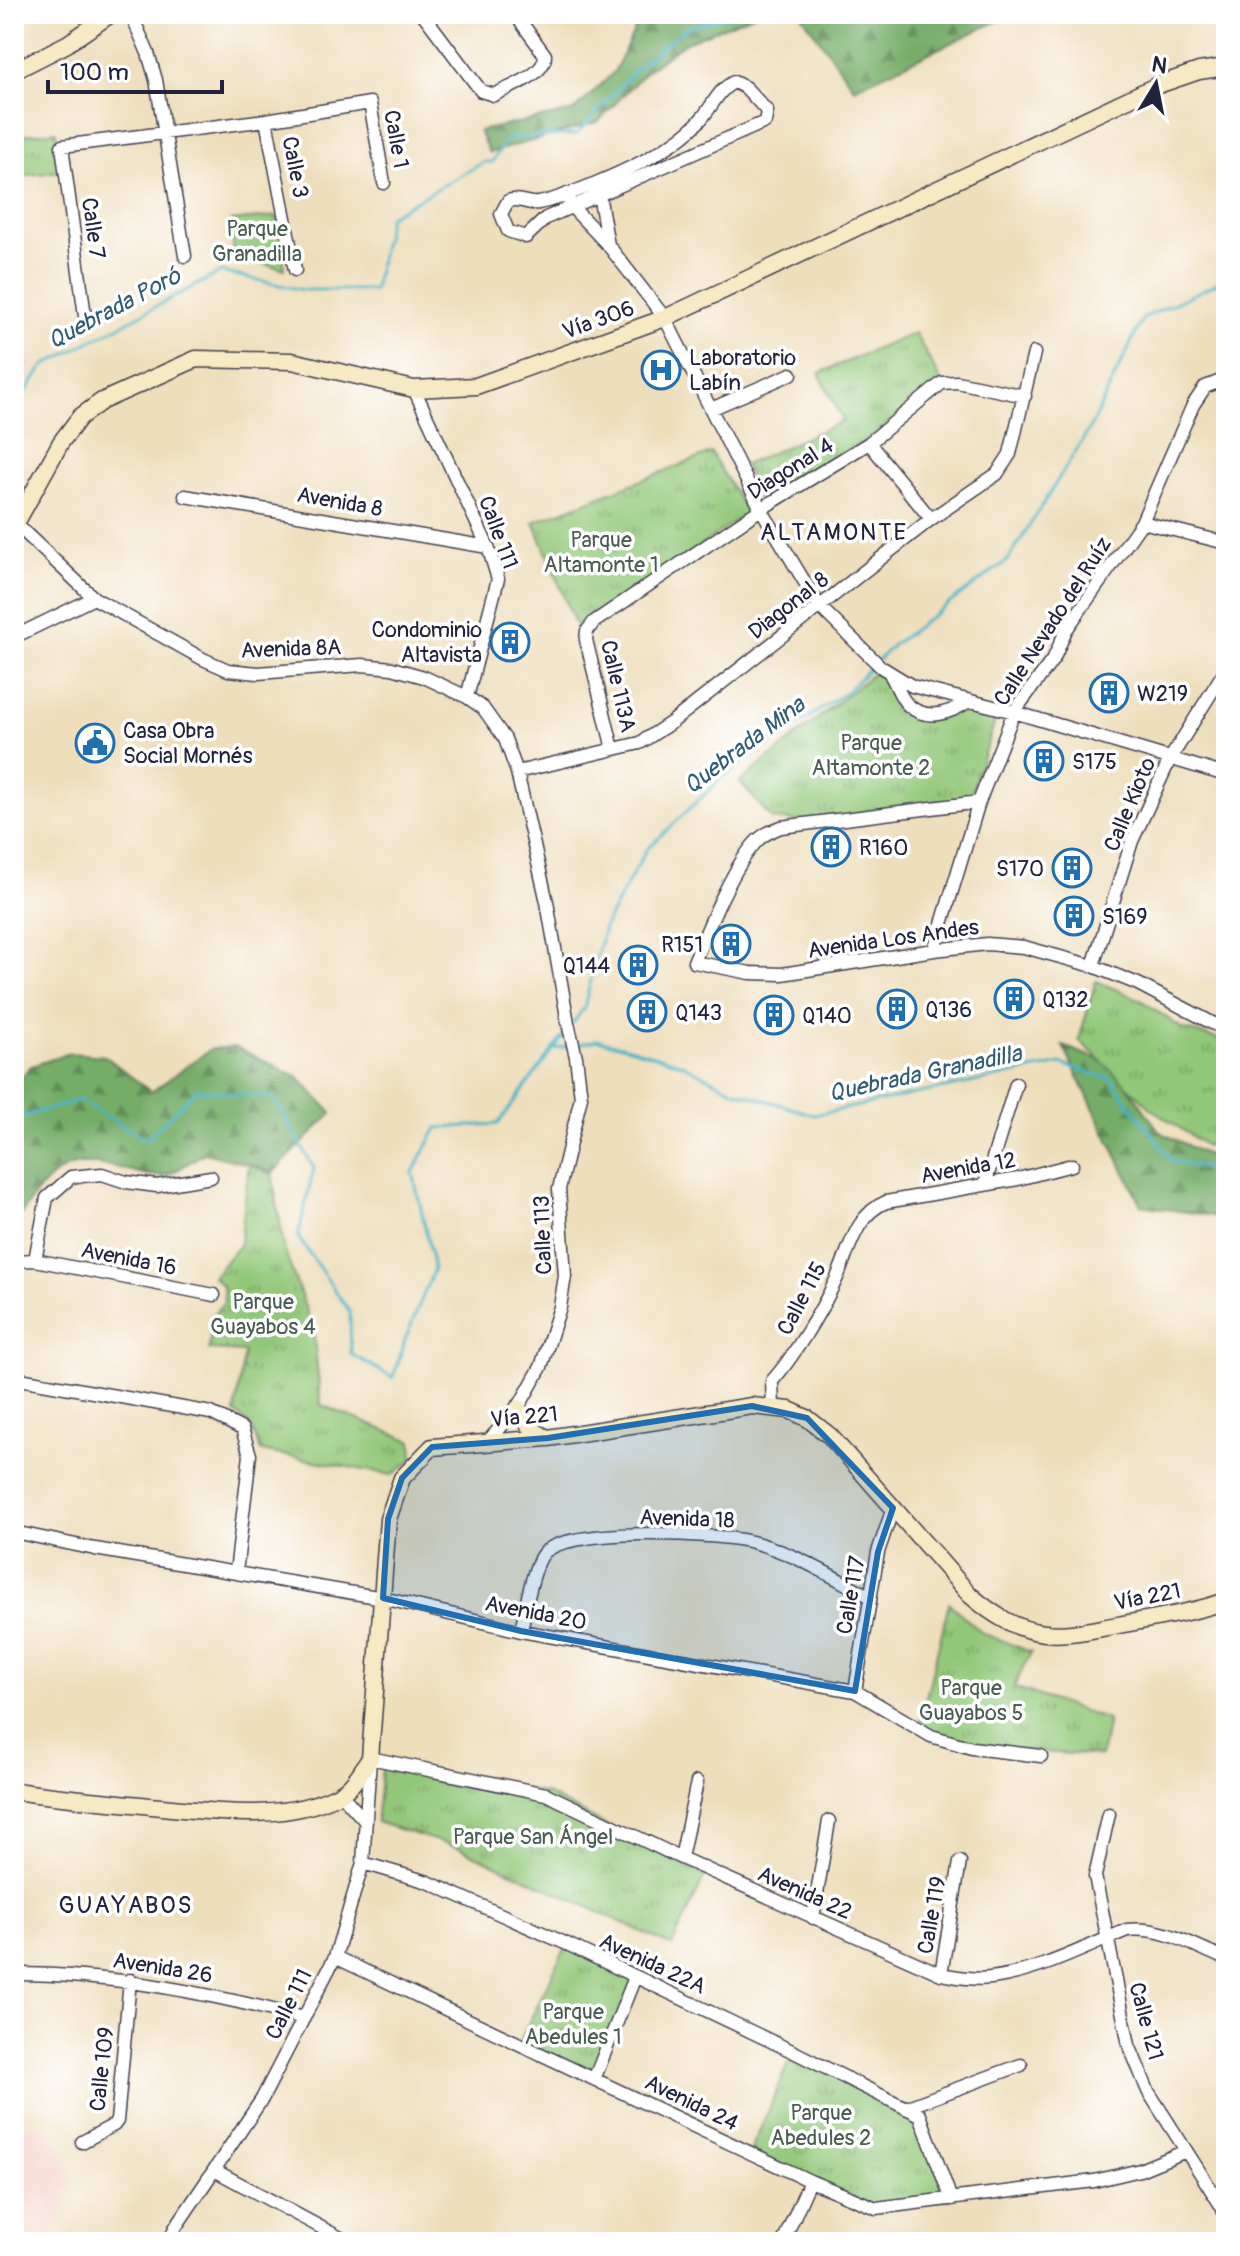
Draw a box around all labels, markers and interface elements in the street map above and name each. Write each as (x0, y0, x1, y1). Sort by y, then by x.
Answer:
scale bar (48, 44, 222, 94)
north arrow (1116, 44, 1196, 124)
text: N (1150, 50, 1169, 80)
text: 100 m (60, 58, 129, 87)
street label: Calle 1 (377, 108, 415, 170)
street label: Calle 3 (275, 134, 315, 200)
street label: Calle 7 (75, 196, 111, 261)
park label: Parque Granadilla (212, 215, 302, 268)
water label: Quebrada Poró (43, 260, 187, 356)
street label: Vía 306 (559, 294, 638, 346)
place label: Laboratorio Labín (689, 344, 796, 397)
hospital icon: Laboratorio Labín (640, 349, 682, 391)
street label: Diagonal 4 (742, 431, 839, 506)
street label: Avenida 8 (295, 481, 385, 523)
street label: Calle 111 (472, 492, 524, 573)
district label: ALTAMONTE (760, 518, 908, 547)
park label: Parque Altamonte 1 (543, 526, 659, 579)
street label: Calle Nevado del Ruíz (988, 532, 1118, 711)
street label: Diagonal 8 (743, 566, 834, 646)
place label: Condominio Altavista (371, 616, 482, 669)
building icon: Condominio Altavista (489, 621, 531, 663)
street label: Avenida 8A (240, 633, 342, 665)
street label: Calle 113A (594, 637, 642, 735)
building icon: W219 (1088, 672, 1130, 714)
place label: W219 (1137, 680, 1188, 708)
water label: Quebrada Mina (678, 689, 812, 800)
place label: Casa Obra Social Mornés (123, 717, 253, 770)
public building icon: Casa Obra Social Mornés (74, 722, 116, 764)
park label: Parque Altamonte 2 (812, 729, 930, 782)
building icon: S175 (1023, 740, 1065, 782)
place label: S175 (1072, 748, 1117, 776)
street label: Calle Kioto (1098, 753, 1162, 856)
building icon: R160 (810, 826, 852, 868)
place label: R160 (859, 834, 908, 862)
building icon: S170 (1051, 847, 1093, 889)
place label: S170 (996, 855, 1044, 883)
building icon: S169 (1053, 895, 1095, 937)
place label: S169 (1102, 903, 1148, 931)
street label: Avenida Los Andes (806, 913, 981, 965)
building icon: R151 (710, 923, 752, 965)
place label: R151 (661, 931, 703, 959)
building icon: Q144 (617, 944, 659, 986)
place label: Q144 (562, 952, 610, 980)
building icon: Q132 (993, 978, 1035, 1020)
place label: Q132 (1042, 986, 1089, 1014)
building icon: Q136 (876, 988, 918, 1030)
building icon: Q143 (626, 991, 668, 1033)
building icon: Q140 (753, 994, 795, 1036)
place label: Q136 (925, 996, 972, 1024)
place label: Q143 (675, 999, 722, 1027)
place label: Q140 (802, 1002, 852, 1030)
water label: Quebrada Granadilla (826, 1038, 1026, 1108)
street label: Avenida 12 (918, 1146, 1018, 1190)
street label: Calle 113 (528, 1195, 558, 1275)
street label: Avenida 16 (79, 1236, 179, 1282)
street label: Calle 115 (771, 1257, 833, 1340)
park label: Parque Guayabos 4 (210, 1288, 316, 1341)
street label: Vía 221 (489, 1400, 559, 1434)
street label: Avenida 18 (639, 1503, 735, 1535)
street label: Calle 117 (830, 1554, 872, 1636)
street label: Vía 221 (1111, 1577, 1183, 1617)
street label: Avenida 20 (483, 1589, 589, 1637)
park label: Parque Guayabos 5 (919, 1674, 1023, 1727)
park label: Parque San Ángel (453, 1823, 613, 1851)
street label: Avenida 22 (753, 1860, 856, 1926)
street label: Calle 119 (911, 1874, 953, 1956)
district label: GUAYABOS (58, 1891, 194, 1920)
street label: Avenida 22A (595, 1927, 710, 2001)
street label: Avenida 26 (111, 1946, 215, 1990)
street label: Calle 111 (259, 1964, 319, 2045)
street label: Calle 121 (1122, 1979, 1170, 2063)
park label: Parque Abedules 1 (524, 1998, 622, 2051)
street label: Calle 109 (84, 2025, 120, 2113)
street label: Avenida 24 (640, 2068, 743, 2138)
park label: Parque Abedules 2 (771, 2099, 871, 2152)

